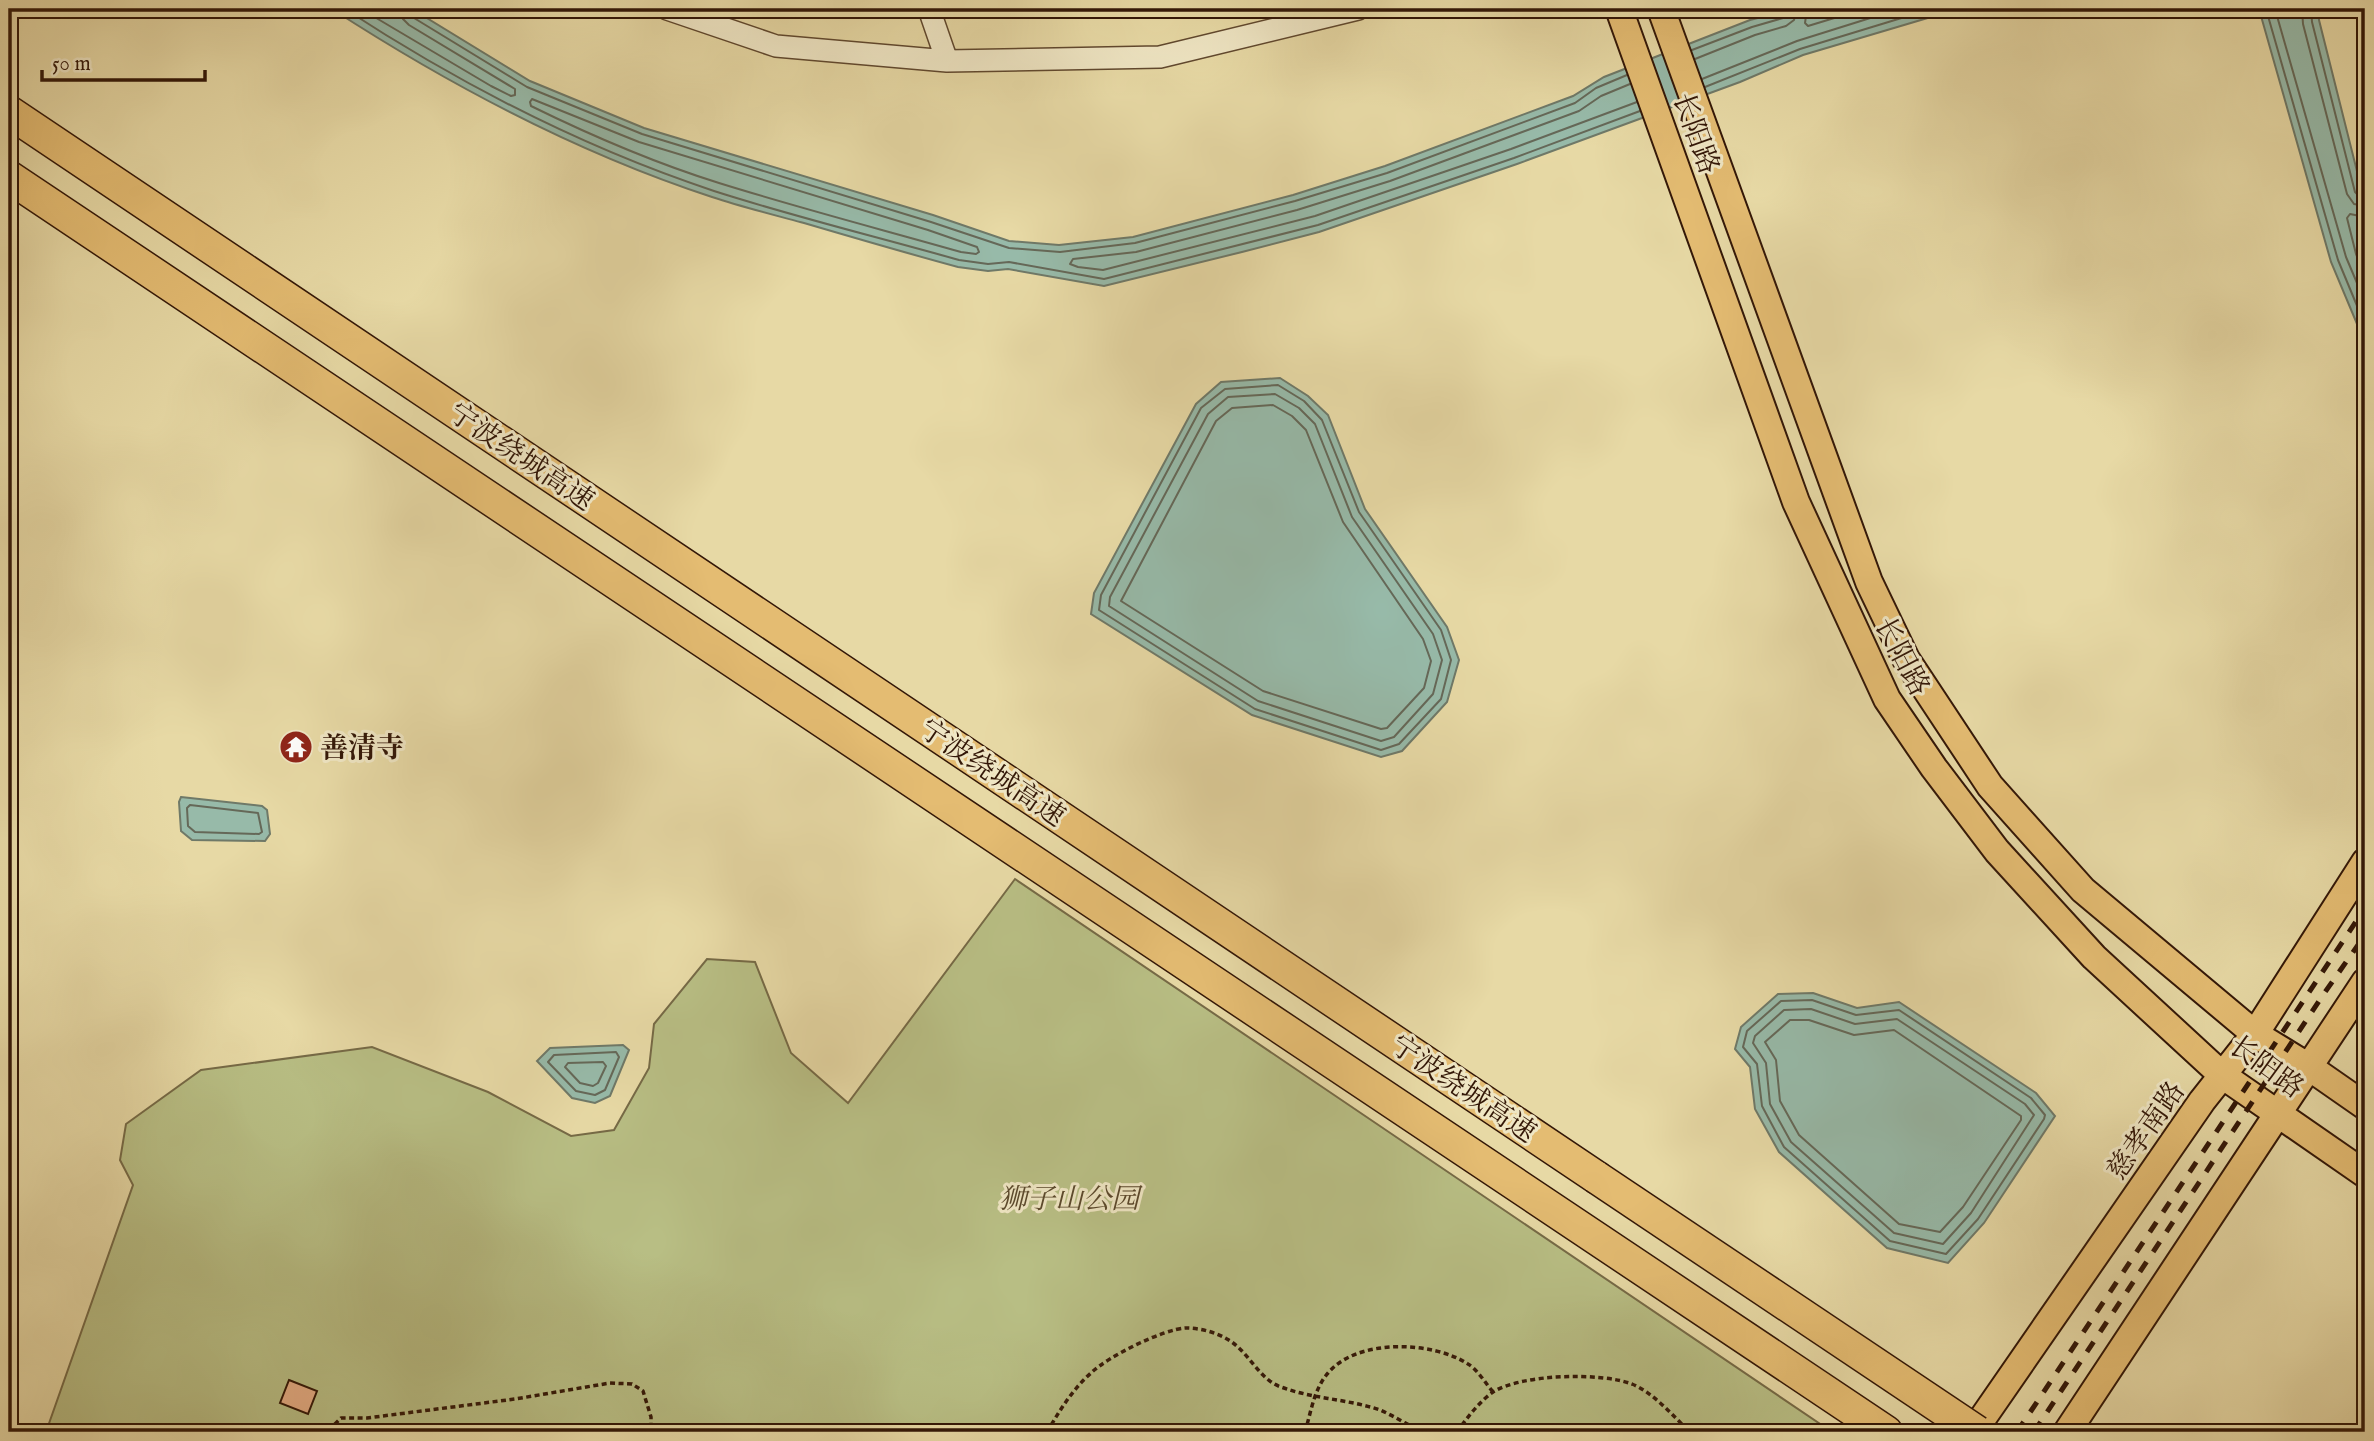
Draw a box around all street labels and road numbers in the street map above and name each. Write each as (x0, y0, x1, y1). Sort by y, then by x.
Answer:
street label: 长阳路 (1664, 88, 1725, 179)
street label: 宁波绕城高速 (441, 397, 600, 520)
street label: 长阳路 (1866, 612, 1936, 702)
street label: 宁波绕城高速 (912, 713, 1071, 836)
street label: 宁波绕城高速 (1383, 1029, 1542, 1152)
street label: 长阳路 (2221, 1029, 2310, 1107)
street label: 慈孝南路 (2101, 1076, 2194, 1187)

